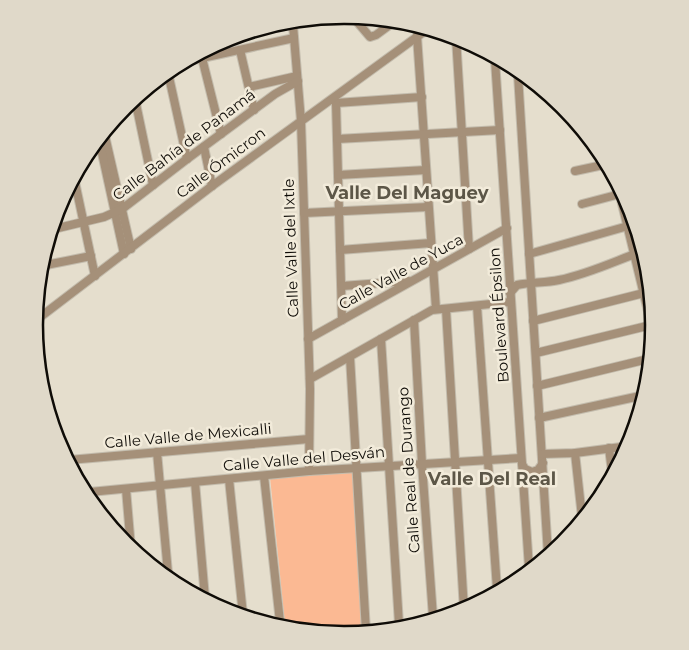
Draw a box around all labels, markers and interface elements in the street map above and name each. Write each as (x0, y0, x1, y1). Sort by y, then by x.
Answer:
street label: Calle Bahía de Panamá (109, 85, 259, 205)
street label: Calle Ómicron (172, 123, 269, 202)
street label: Calle Valle del Ixtle (279, 178, 302, 318)
district label: Valle Del Maguey (324, 182, 489, 204)
street label: Calle Valle de Yuca (335, 229, 466, 314)
street label: Boulevard Épsilon (484, 247, 513, 383)
street label: Calle Real de Durango (393, 386, 424, 554)
street label: Calle Valle de Mexicalli (104, 419, 272, 452)
street label: Calle Valle del Desván (222, 442, 386, 475)
district label: Valle Del Real (427, 468, 556, 490)

